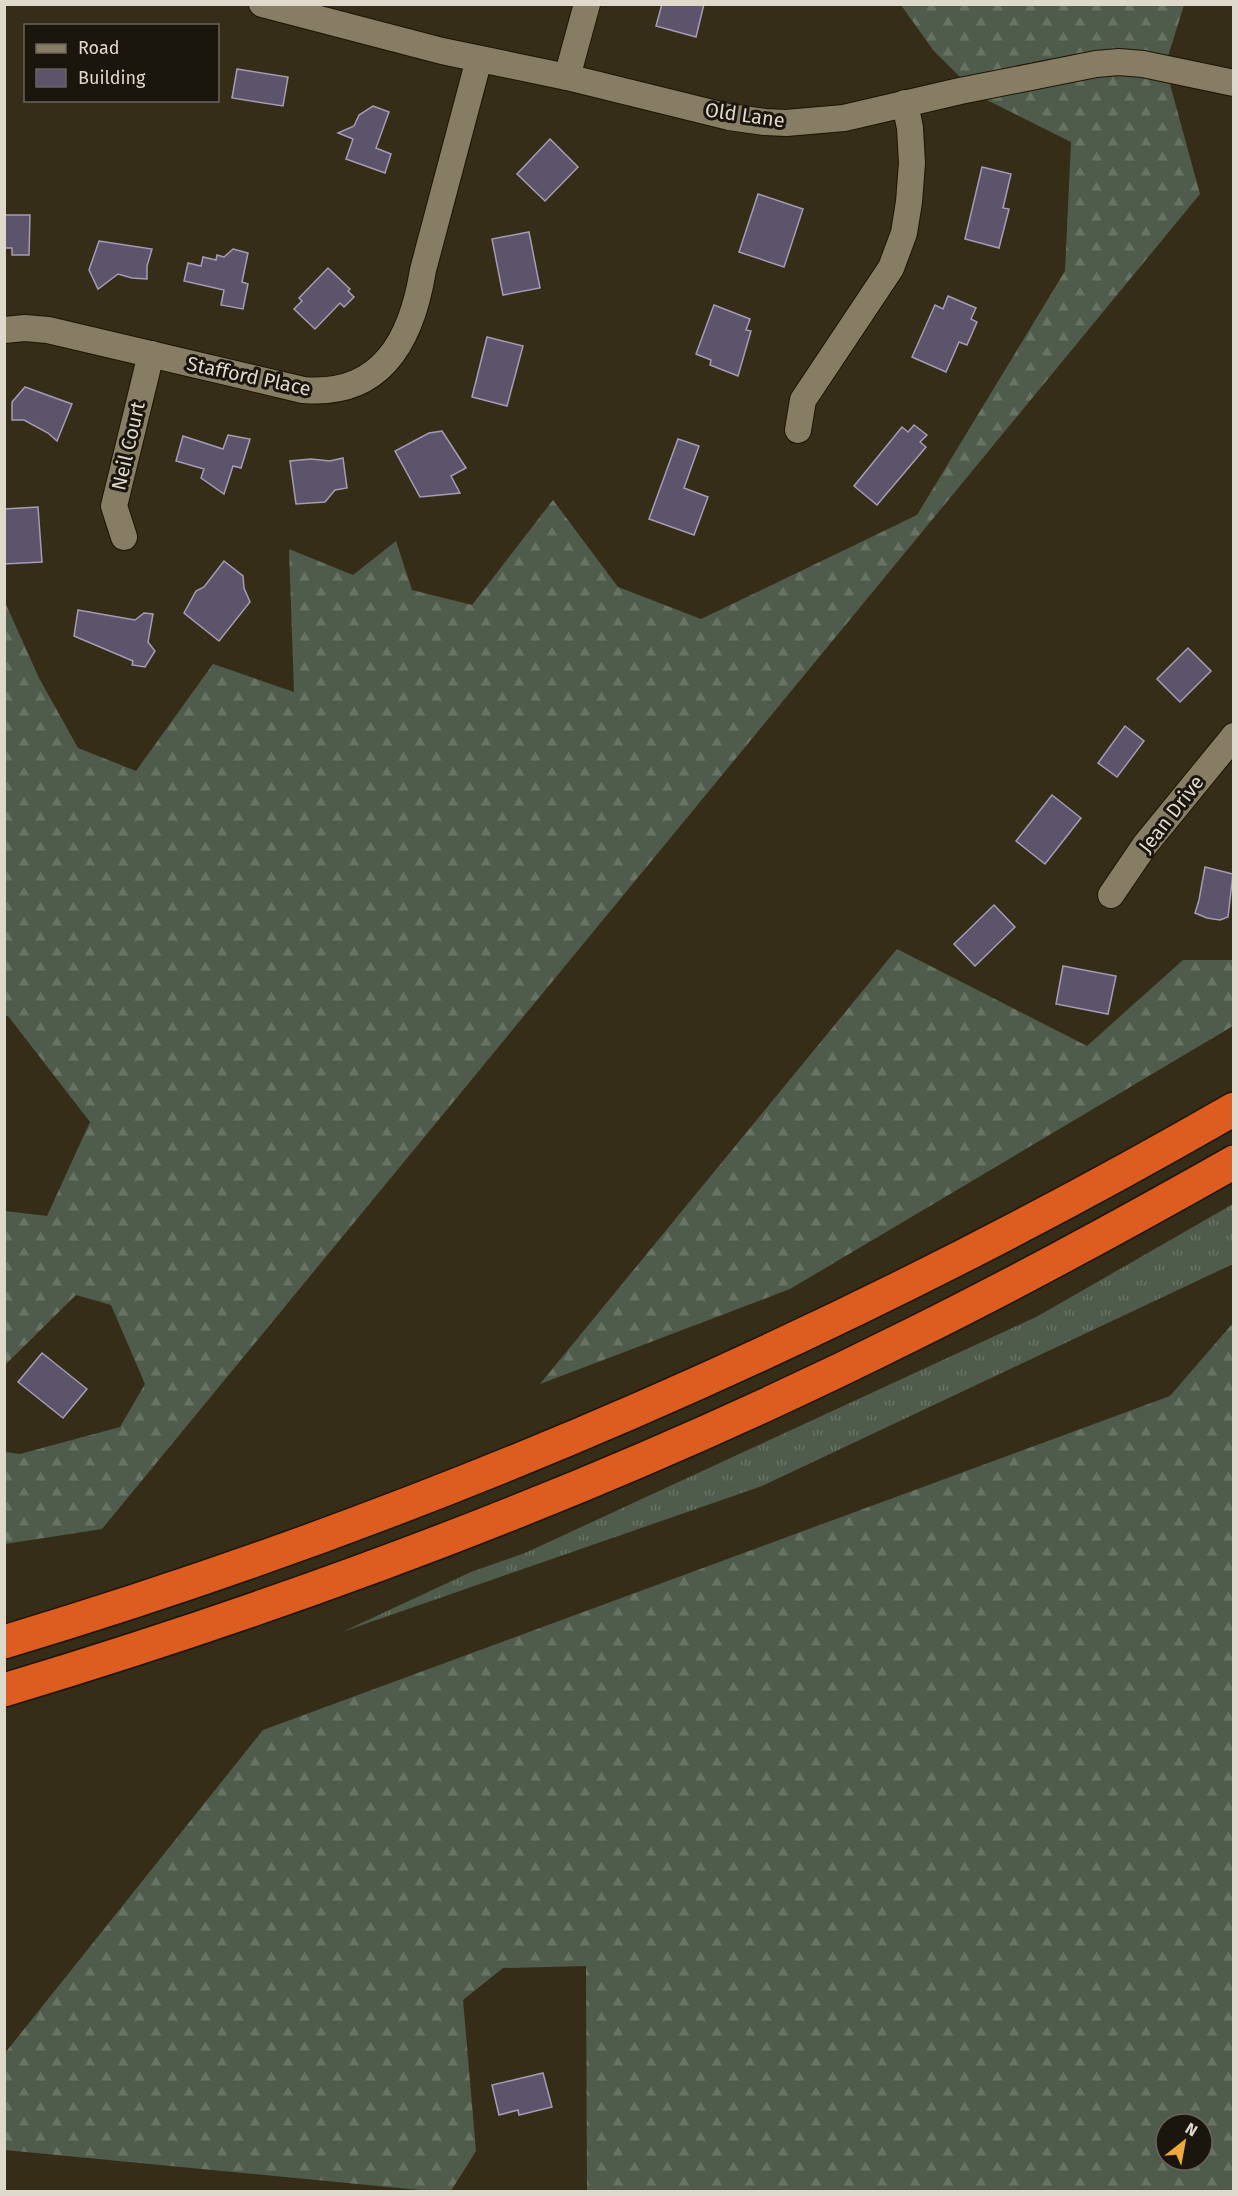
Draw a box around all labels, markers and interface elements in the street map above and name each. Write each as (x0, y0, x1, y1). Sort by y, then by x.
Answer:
legend (24, 24, 219, 102)
text: Road (78, 37, 120, 59)
text: Building (78, 67, 146, 89)
street label: Old Lane (704, 98, 786, 132)
street label: Stafford Place (185, 351, 313, 401)
street label: Neil Court (106, 398, 150, 493)
street label: Jean Drive (1133, 771, 1209, 857)
north arrow (1154, 2112, 1214, 2172)
text: N (1182, 2119, 1201, 2140)

